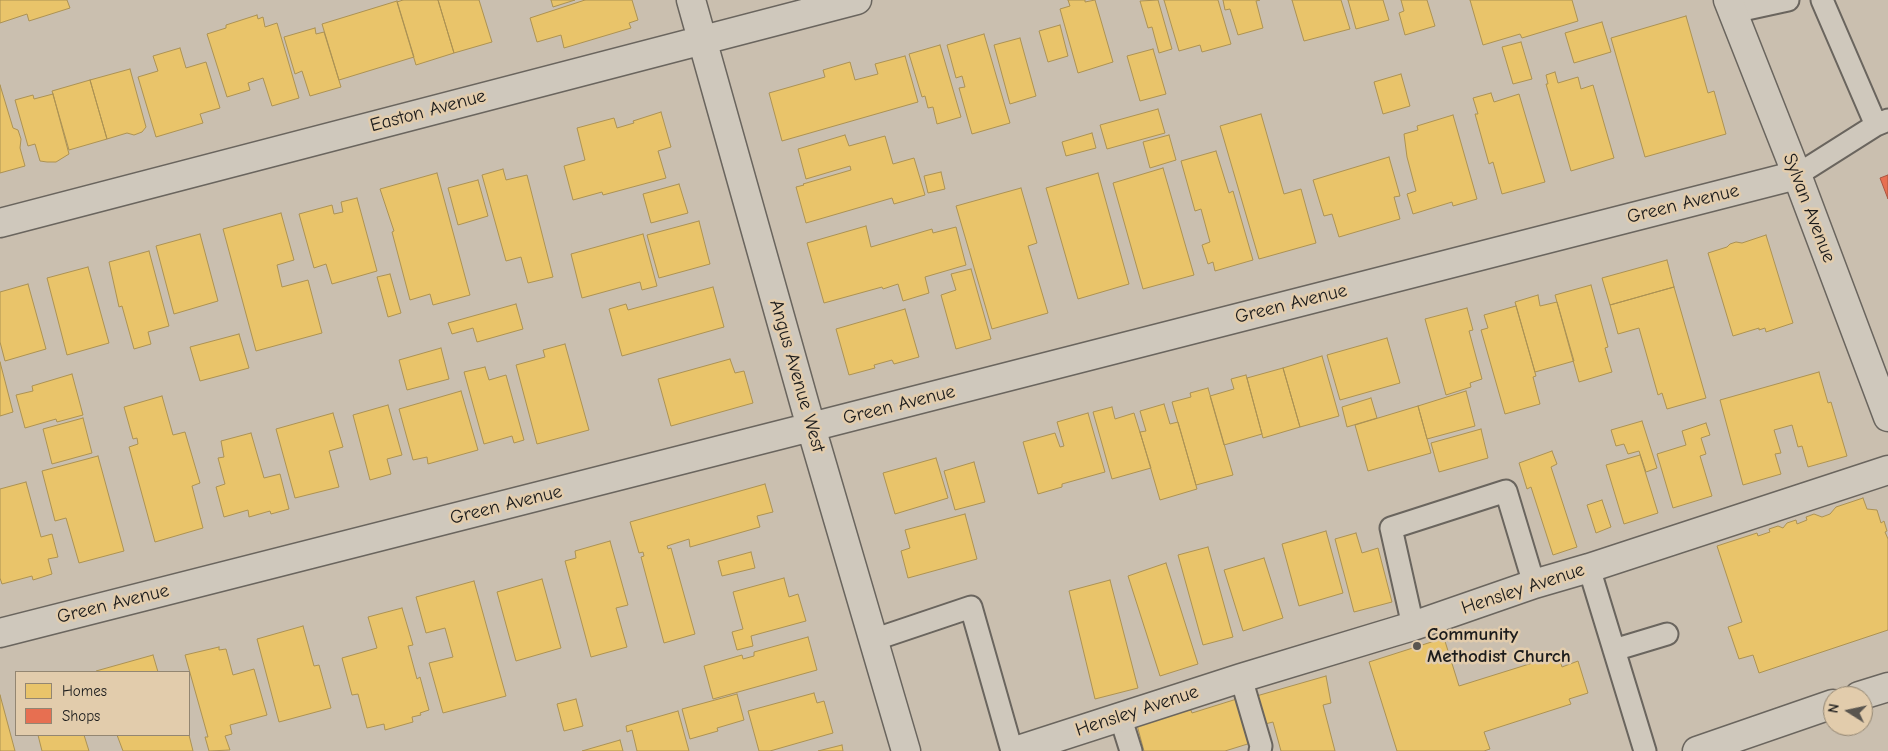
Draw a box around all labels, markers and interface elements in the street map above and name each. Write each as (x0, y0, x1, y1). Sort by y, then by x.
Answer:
street label: Easton Avenue (368, 85, 488, 137)
street label: Sylvan Avenue (1778, 150, 1840, 266)
street label: Green Avenue (1625, 179, 1741, 229)
street label: Green Avenue (1233, 279, 1349, 329)
street label: Angus Avenue West (764, 297, 830, 455)
street label: Green Avenue (841, 380, 957, 430)
street label: Green Avenue (448, 480, 564, 530)
street label: Hensley Avenue (1459, 558, 1587, 620)
street label: Green Avenue (55, 579, 171, 629)
place label: Community Methodist Church (1427, 624, 1571, 668)
marker: Community Methodist Church (1411, 640, 1423, 652)
legend (15, 671, 190, 736)
street label: Hensley Avenue (1073, 680, 1201, 742)
text: Homes (62, 682, 107, 700)
north arrow (1823, 686, 1873, 736)
text: N (1825, 703, 1843, 714)
text: Shops (62, 707, 100, 725)

